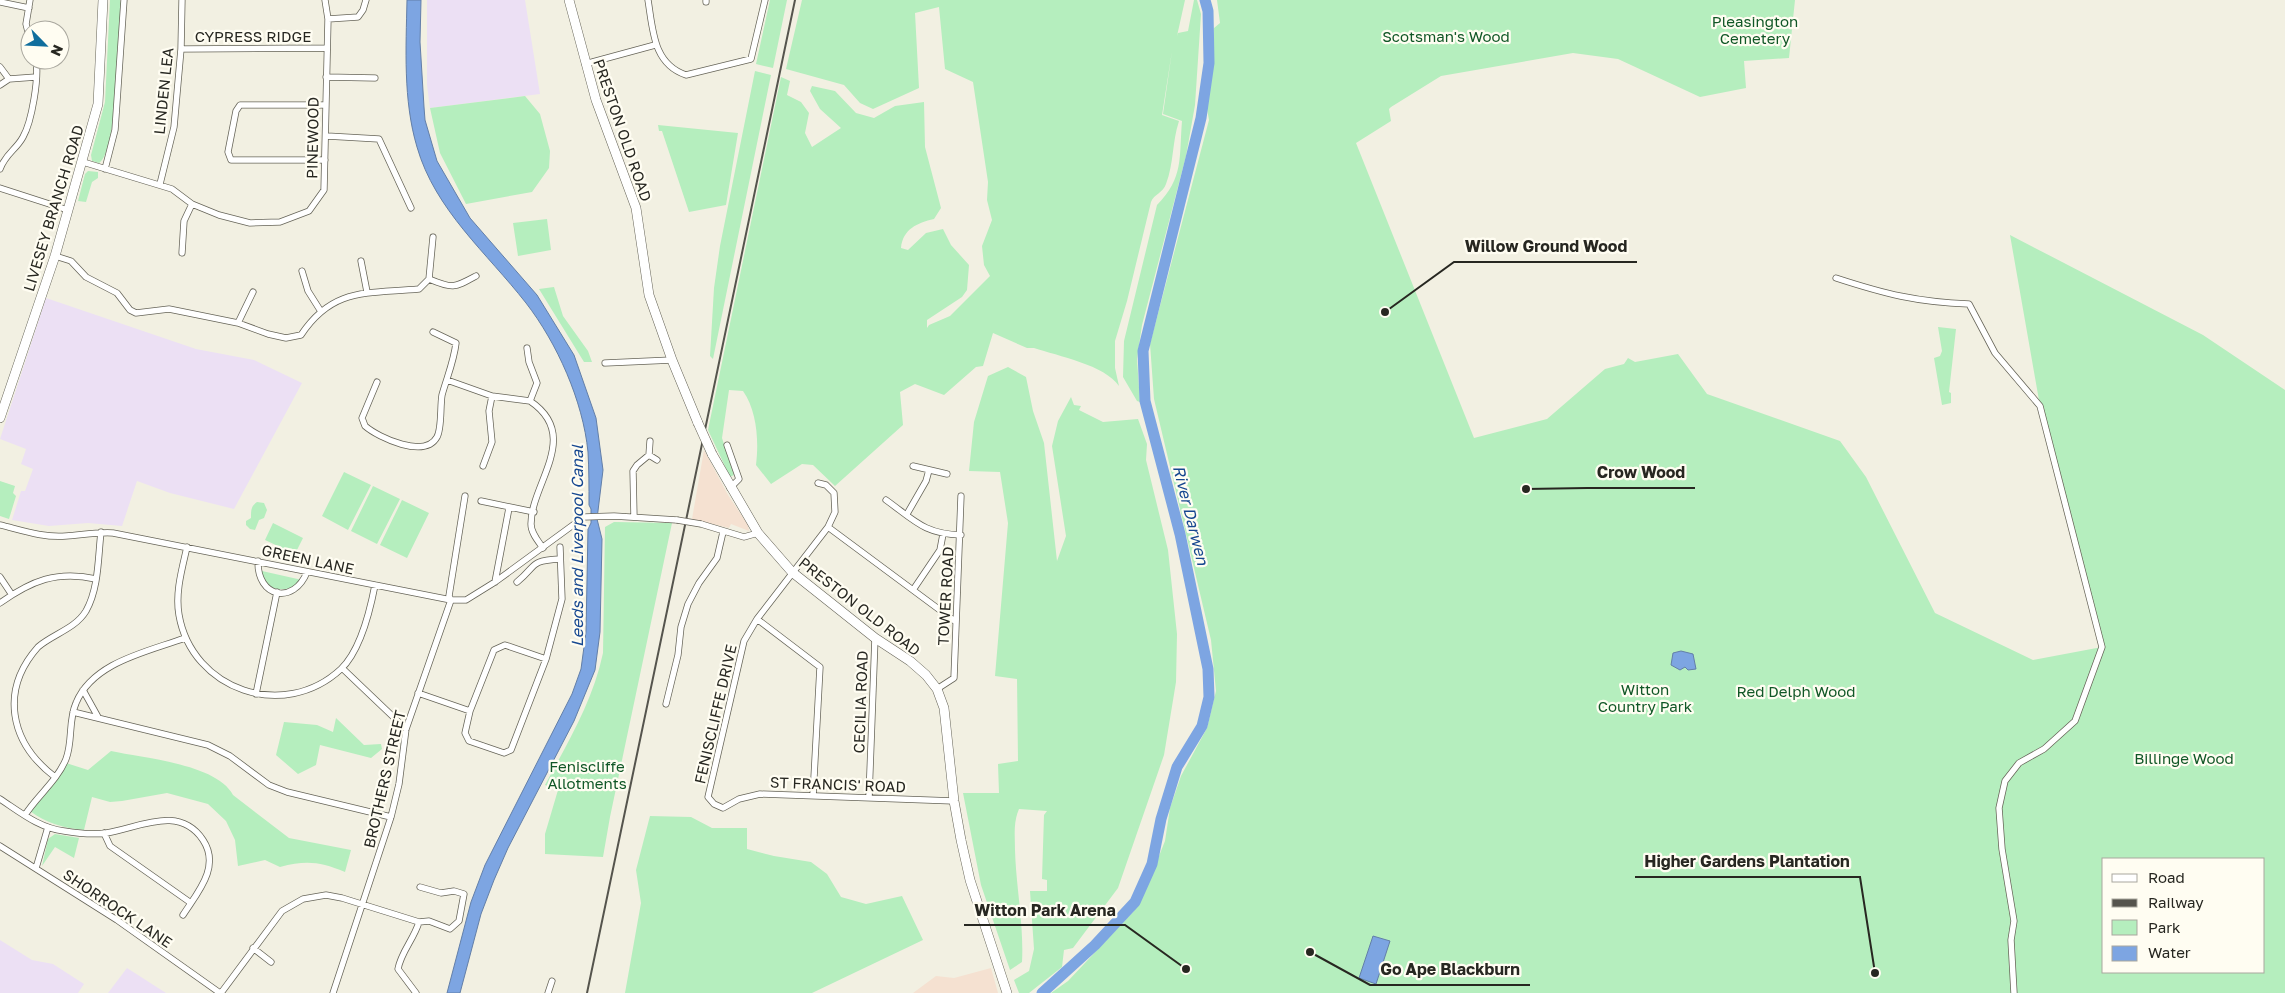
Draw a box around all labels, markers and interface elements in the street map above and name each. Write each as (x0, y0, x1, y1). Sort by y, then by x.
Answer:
park label: Pleasington Cemetery (1712, 12, 1798, 47)
north arrow (20, 20, 70, 70)
street label: CYPRESS RIDGE (195, 27, 311, 45)
park label: Scotsman's Wood (1382, 27, 1510, 45)
text: N (47, 42, 67, 59)
street label: LINDEN LEA (149, 47, 177, 135)
street label: PRESTON OLD ROAD (590, 56, 656, 204)
street label: PINEWOOD (302, 97, 322, 179)
street label: LIVESEY BRANCH ROAD (19, 122, 87, 294)
callout: Willow Ground Wood (1454, 231, 1637, 262)
text: Willow Ground Wood (1465, 236, 1627, 256)
water label: Leeds and Liverpool Canal (567, 444, 587, 647)
callout: Crow Wood (1587, 457, 1695, 488)
text: Crow Wood (1597, 462, 1685, 482)
water label: River Darwen (1169, 463, 1213, 568)
street label: GREEN LANE (260, 540, 356, 578)
street label: TOWER ROAD (933, 546, 957, 646)
street label: PRESTON OLD ROAD (796, 553, 924, 659)
street label: FENISCLIFFE DRIVE (690, 642, 740, 786)
street label: CECILIA ROAD (849, 650, 871, 754)
park label: Witton Country Park (1598, 680, 1693, 715)
park label: Red Delph Wood (1737, 682, 1855, 700)
street label: BROTHERS STREET (359, 708, 409, 850)
park label: Billinge Wood (2134, 749, 2234, 767)
park label: Feniscliffe Allotments (547, 757, 627, 792)
street label: ST FRANCIS' ROAD (770, 773, 906, 795)
callout: Higher Gardens Plantation (1635, 846, 1860, 877)
text: Higher Gardens Plantation (1644, 851, 1850, 871)
legend (2102, 858, 2265, 973)
street label: SHORROCK LANE (60, 865, 176, 951)
text: Road (2148, 868, 2185, 886)
text: Railway (2148, 893, 2204, 911)
callout: Witton Park Arena (964, 894, 1125, 925)
text: Witton Park Arena (974, 900, 1116, 920)
text: Park (2148, 918, 2181, 936)
text: Water (2148, 943, 2191, 961)
callout: Go Ape Blackburn (1370, 954, 1530, 985)
text: Go Ape Blackburn (1380, 959, 1520, 979)

